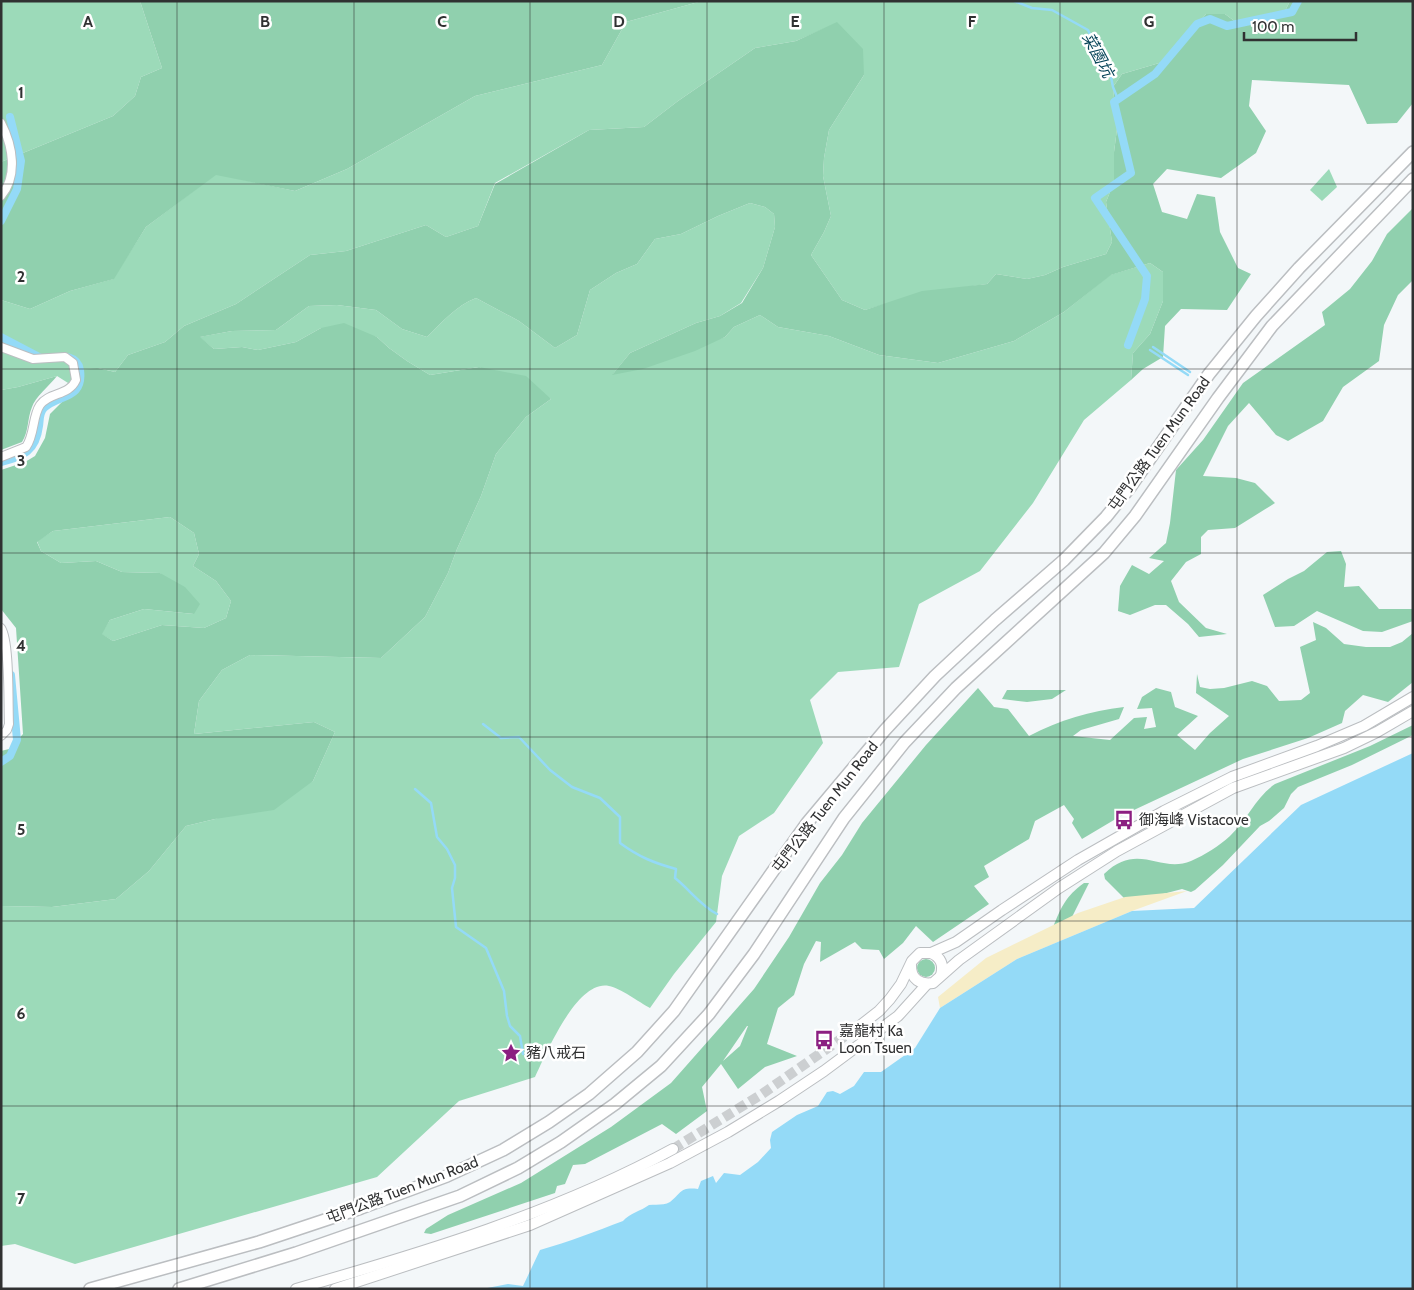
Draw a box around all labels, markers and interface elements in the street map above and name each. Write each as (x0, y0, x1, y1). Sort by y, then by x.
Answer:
scale bar (1244, 10, 1356, 42)
text: A (83, 12, 93, 31)
text: B (260, 12, 270, 31)
text: C (437, 12, 447, 31)
text: D (613, 12, 625, 31)
text: E (790, 12, 800, 31)
text: F (968, 12, 977, 31)
text: G (1144, 12, 1154, 31)
text: 100 m (1252, 18, 1294, 36)
water label: 菜園坑 (1078, 29, 1119, 82)
text: 1 (18, 83, 24, 102)
text: 2 (17, 267, 25, 286)
street label: 屯門公路 Tuen Mun Road (1104, 373, 1214, 515)
text: 3 (17, 451, 25, 470)
text: 4 (16, 636, 26, 655)
street label: 屯門公路 Tuen Mun Road (768, 738, 882, 876)
bus stop icon: 御海峰 Vistacove (1113, 809, 1135, 831)
place label: 御海峰 Vistacove (1139, 811, 1249, 829)
text: 5 (17, 820, 25, 839)
text: 6 (17, 1004, 26, 1023)
place label: 嘉龍村 Ka Loon Tsuen (839, 1022, 912, 1057)
bus stop icon: 嘉龍村 Ka Loon Tsuen (813, 1029, 835, 1051)
place icon: 豬八戒石 (500, 1042, 522, 1064)
place label: 豬八戒石 (526, 1044, 586, 1062)
street label: 屯門公路 Tuen Mun Road (323, 1153, 481, 1227)
text: 7 (17, 1189, 26, 1208)

